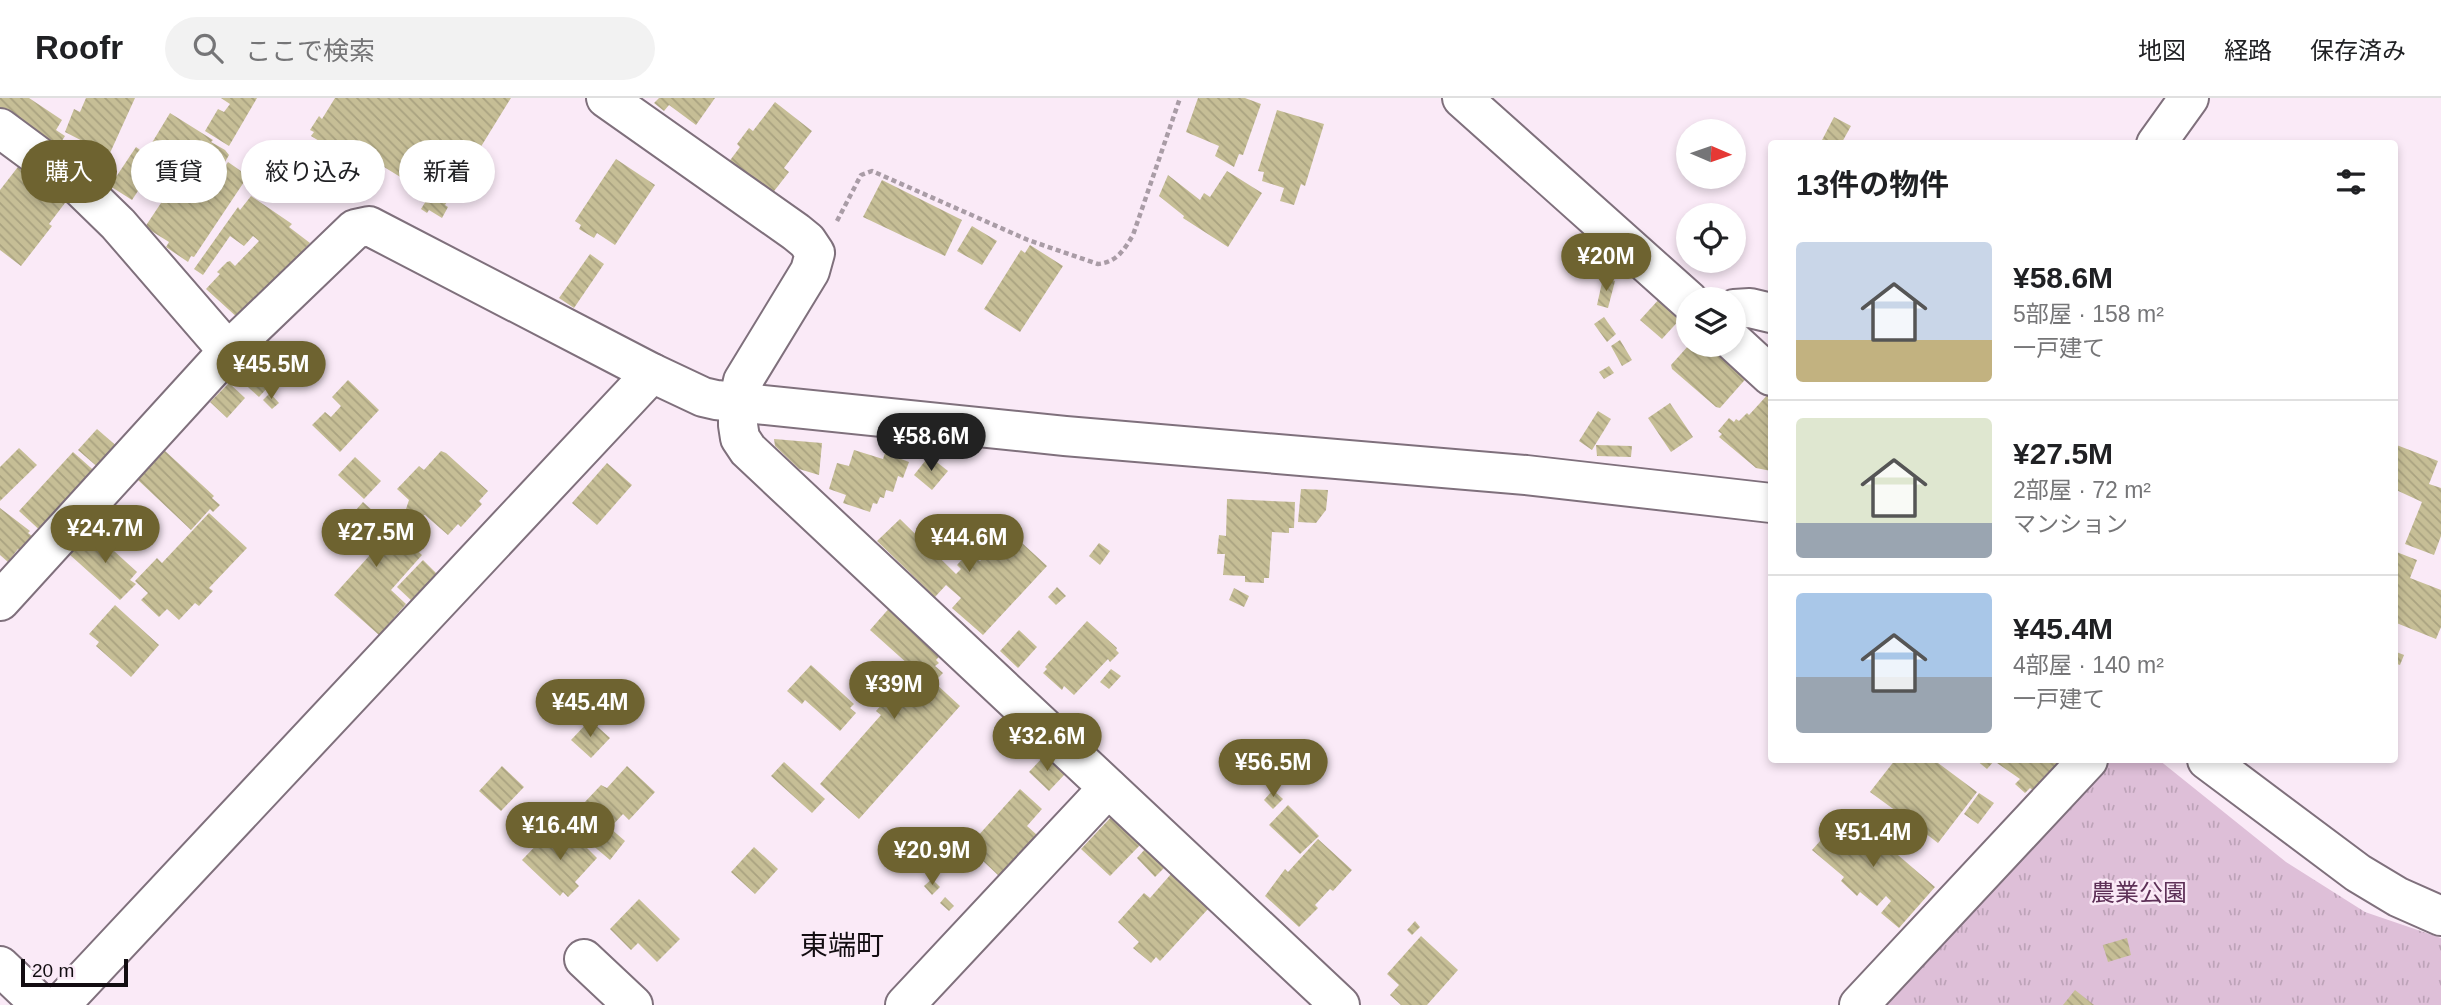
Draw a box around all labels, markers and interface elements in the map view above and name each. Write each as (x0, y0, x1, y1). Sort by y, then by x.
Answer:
search box (165, 17, 655, 80)
text: Roofr (35, 29, 123, 66)
icon: search (189, 29, 227, 67)
text: ここで検索 (245, 36, 375, 66)
text: 地図 (2138, 37, 2186, 64)
text: 経路 (2224, 37, 2272, 64)
text: 保存済み (2310, 37, 2406, 64)
north arrow (1676, 119, 1746, 189)
map controls (1676, 119, 1746, 357)
chip: 購入 (21, 140, 117, 203)
chip: 賃貸 (131, 140, 227, 203)
chip: 絞り込み (241, 140, 385, 203)
chip: 新着 (399, 140, 495, 203)
icon: filters (2332, 163, 2370, 201)
text: 13件の物件 (1796, 168, 1949, 201)
button: locate (1676, 203, 1746, 273)
pin: ¥20M (1565, 234, 1647, 293)
text: ¥20M (1577, 243, 1635, 269)
text: ¥58.6M (2013, 261, 2113, 294)
icon: home (1852, 270, 1936, 354)
button: layers (1676, 287, 1746, 357)
text: 5部屋 · 158 m² (2013, 301, 2164, 327)
text: 一戸建て (2013, 335, 2105, 361)
pin: ¥45.5M (214, 342, 328, 401)
text: ¥45.5M (233, 351, 309, 377)
pin: ¥58.6M (874, 414, 988, 473)
text: ¥58.6M (893, 423, 969, 449)
text: ¥27.5M (2013, 437, 2113, 470)
icon: home (1852, 446, 1936, 530)
text: 2部屋 · 72 m² (2013, 477, 2151, 503)
pin: ¥24.7M (48, 505, 162, 565)
pin: ¥27.5M (319, 510, 433, 569)
text: マンション (2013, 511, 2128, 537)
pin: ¥44.6M (912, 514, 1026, 574)
text: ¥24.7M (67, 515, 143, 541)
text: ¥27.5M (338, 519, 414, 545)
text: ¥44.6M (931, 524, 1007, 550)
text: ¥45.4M (2013, 612, 2113, 645)
icon: home (1852, 621, 1936, 705)
text: 4部屋 · 140 m² (2013, 652, 2164, 678)
pin: ¥39M (853, 662, 935, 721)
text: ¥39M (865, 671, 923, 697)
pin: ¥45.4M (533, 680, 647, 739)
text: 一戸建て (2013, 686, 2105, 712)
text: ¥45.4M (552, 689, 628, 715)
pin: ¥32.6M (990, 714, 1104, 773)
text: ¥32.6M (1009, 723, 1085, 749)
pin: ¥56.5M (1216, 740, 1330, 799)
text: ¥56.5M (1235, 749, 1311, 775)
pin: ¥16.4M (503, 802, 617, 862)
pin: ¥51.4M (1816, 810, 1930, 869)
text: ¥16.4M (522, 812, 598, 838)
text: ¥51.4M (1835, 819, 1911, 845)
pin: ¥20.9M (875, 828, 989, 887)
text: ¥20.9M (894, 837, 970, 863)
park label: 農業公園 (2091, 879, 2187, 906)
district label: 東端町 (800, 930, 884, 961)
scale bar (21, 956, 128, 988)
text: 20 m (32, 960, 74, 981)

